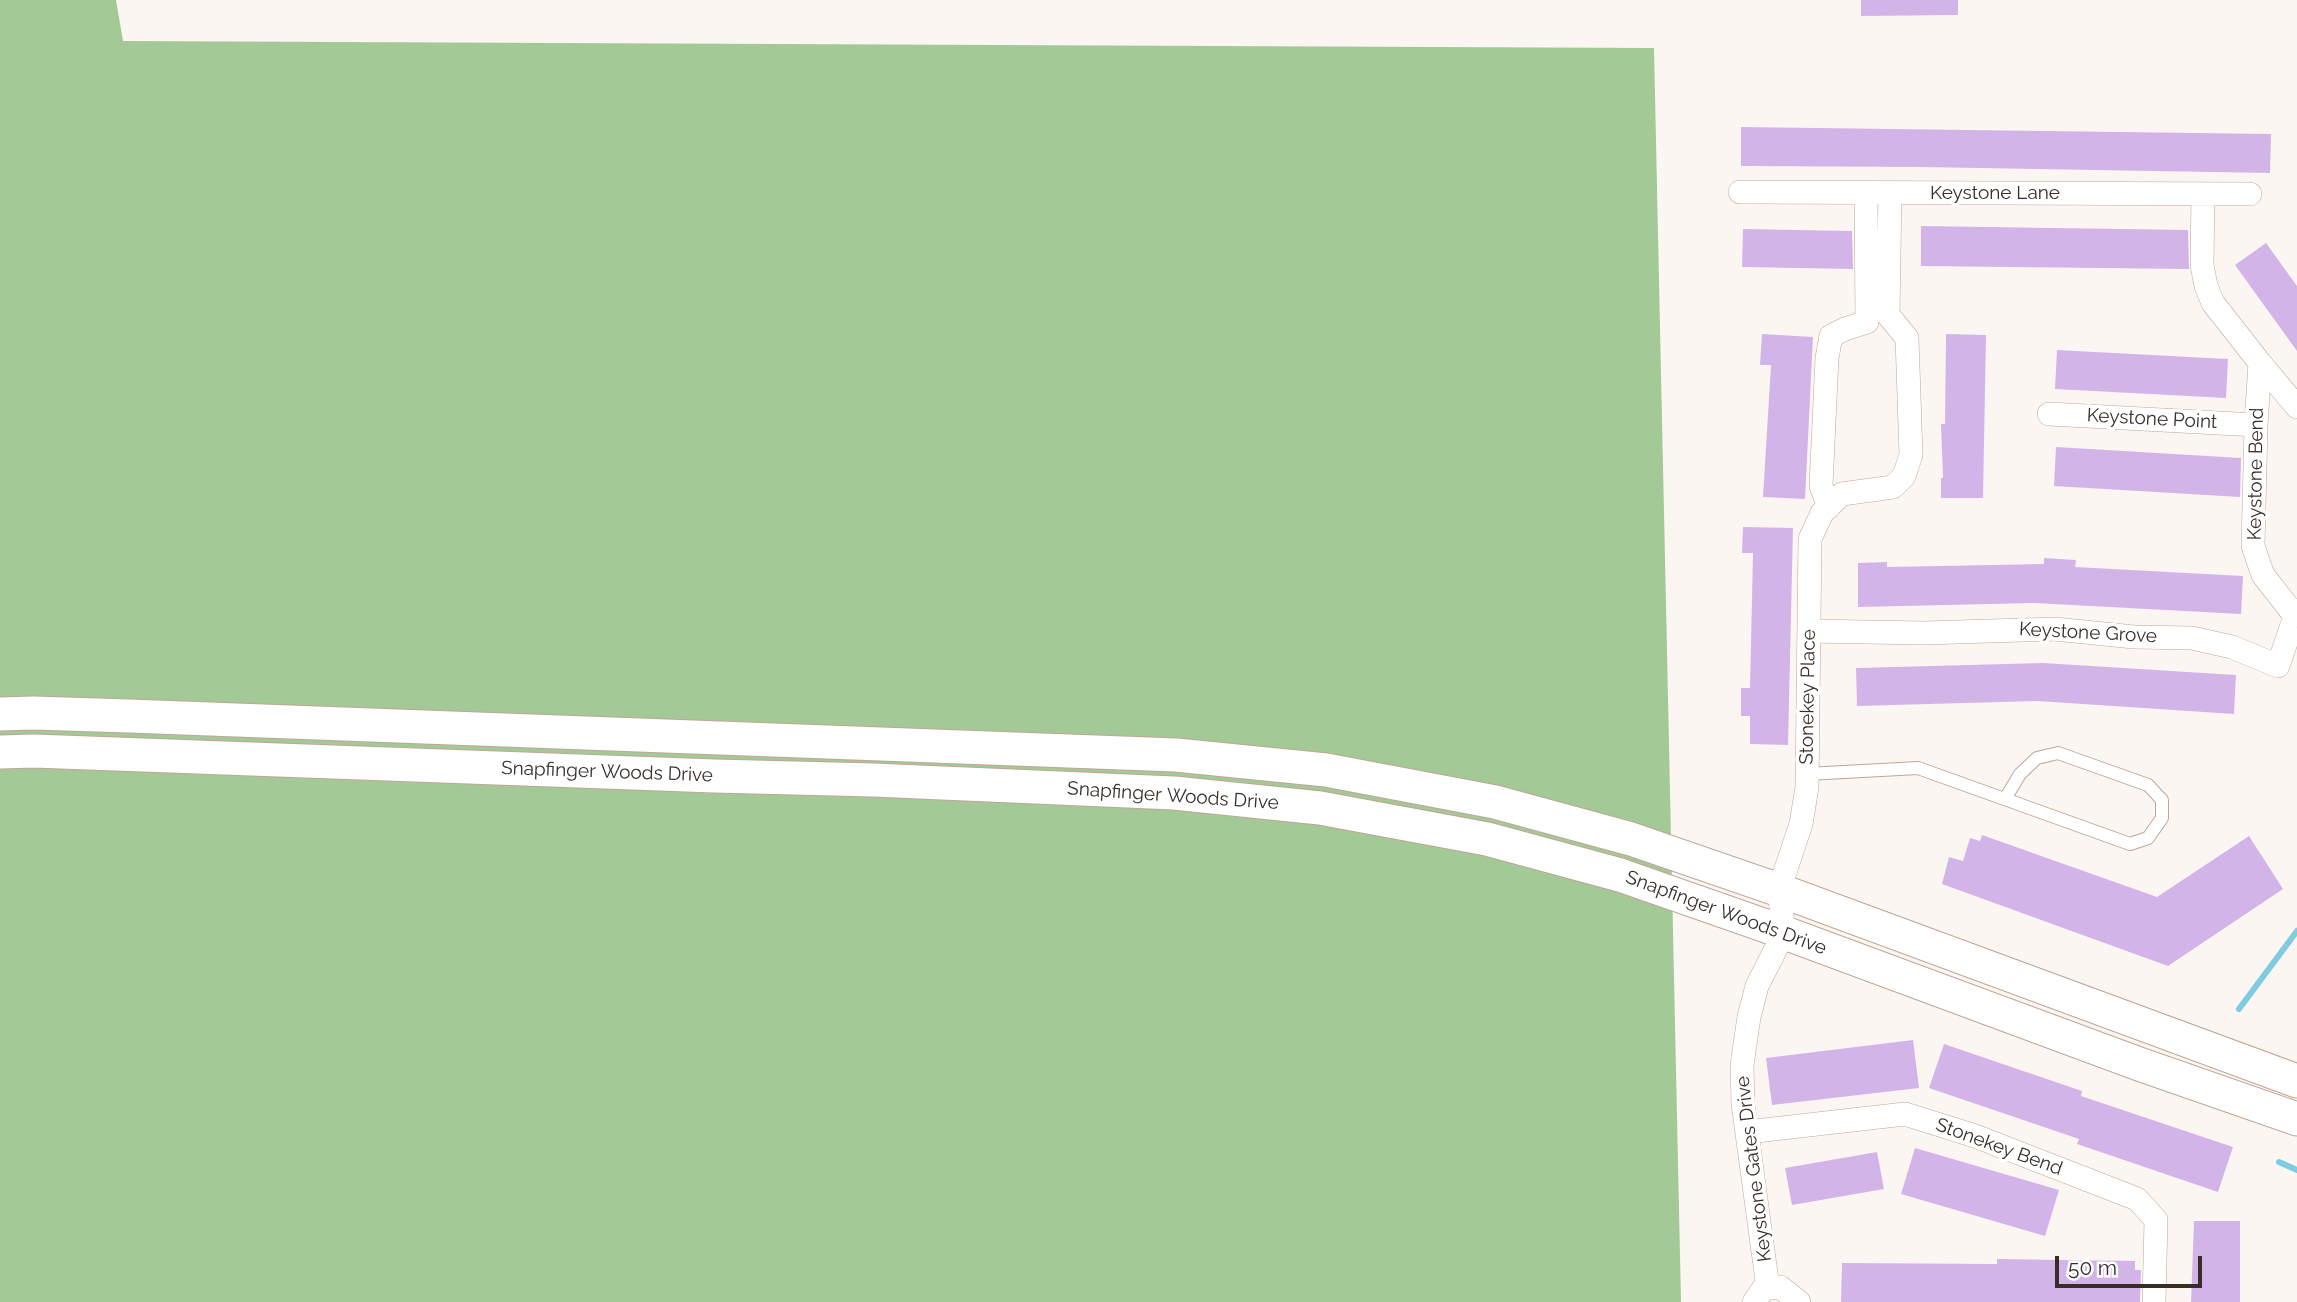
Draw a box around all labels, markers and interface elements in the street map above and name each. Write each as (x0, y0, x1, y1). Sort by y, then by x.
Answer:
street label: Keystone Lane (1930, 182, 2060, 204)
street label: Keystone Point (2086, 404, 2218, 434)
street label: Keystone Bend (2243, 407, 2269, 541)
street label: Keystone Grove (2018, 618, 2158, 648)
street label: Stonekey Place (1795, 629, 1821, 765)
street label: Snapfinger Woods Drive (501, 757, 713, 787)
street label: Snapfinger Woods Drive (1066, 777, 1280, 815)
street label: Snapfinger Woods Drive (1623, 866, 1829, 960)
street label: Keystone Gates Drive (1731, 1075, 1777, 1263)
street label: Stonekey Bend (1932, 1113, 2066, 1181)
scale bar (2059, 1242, 2206, 1286)
text: 50 m (2068, 1255, 2117, 1280)

